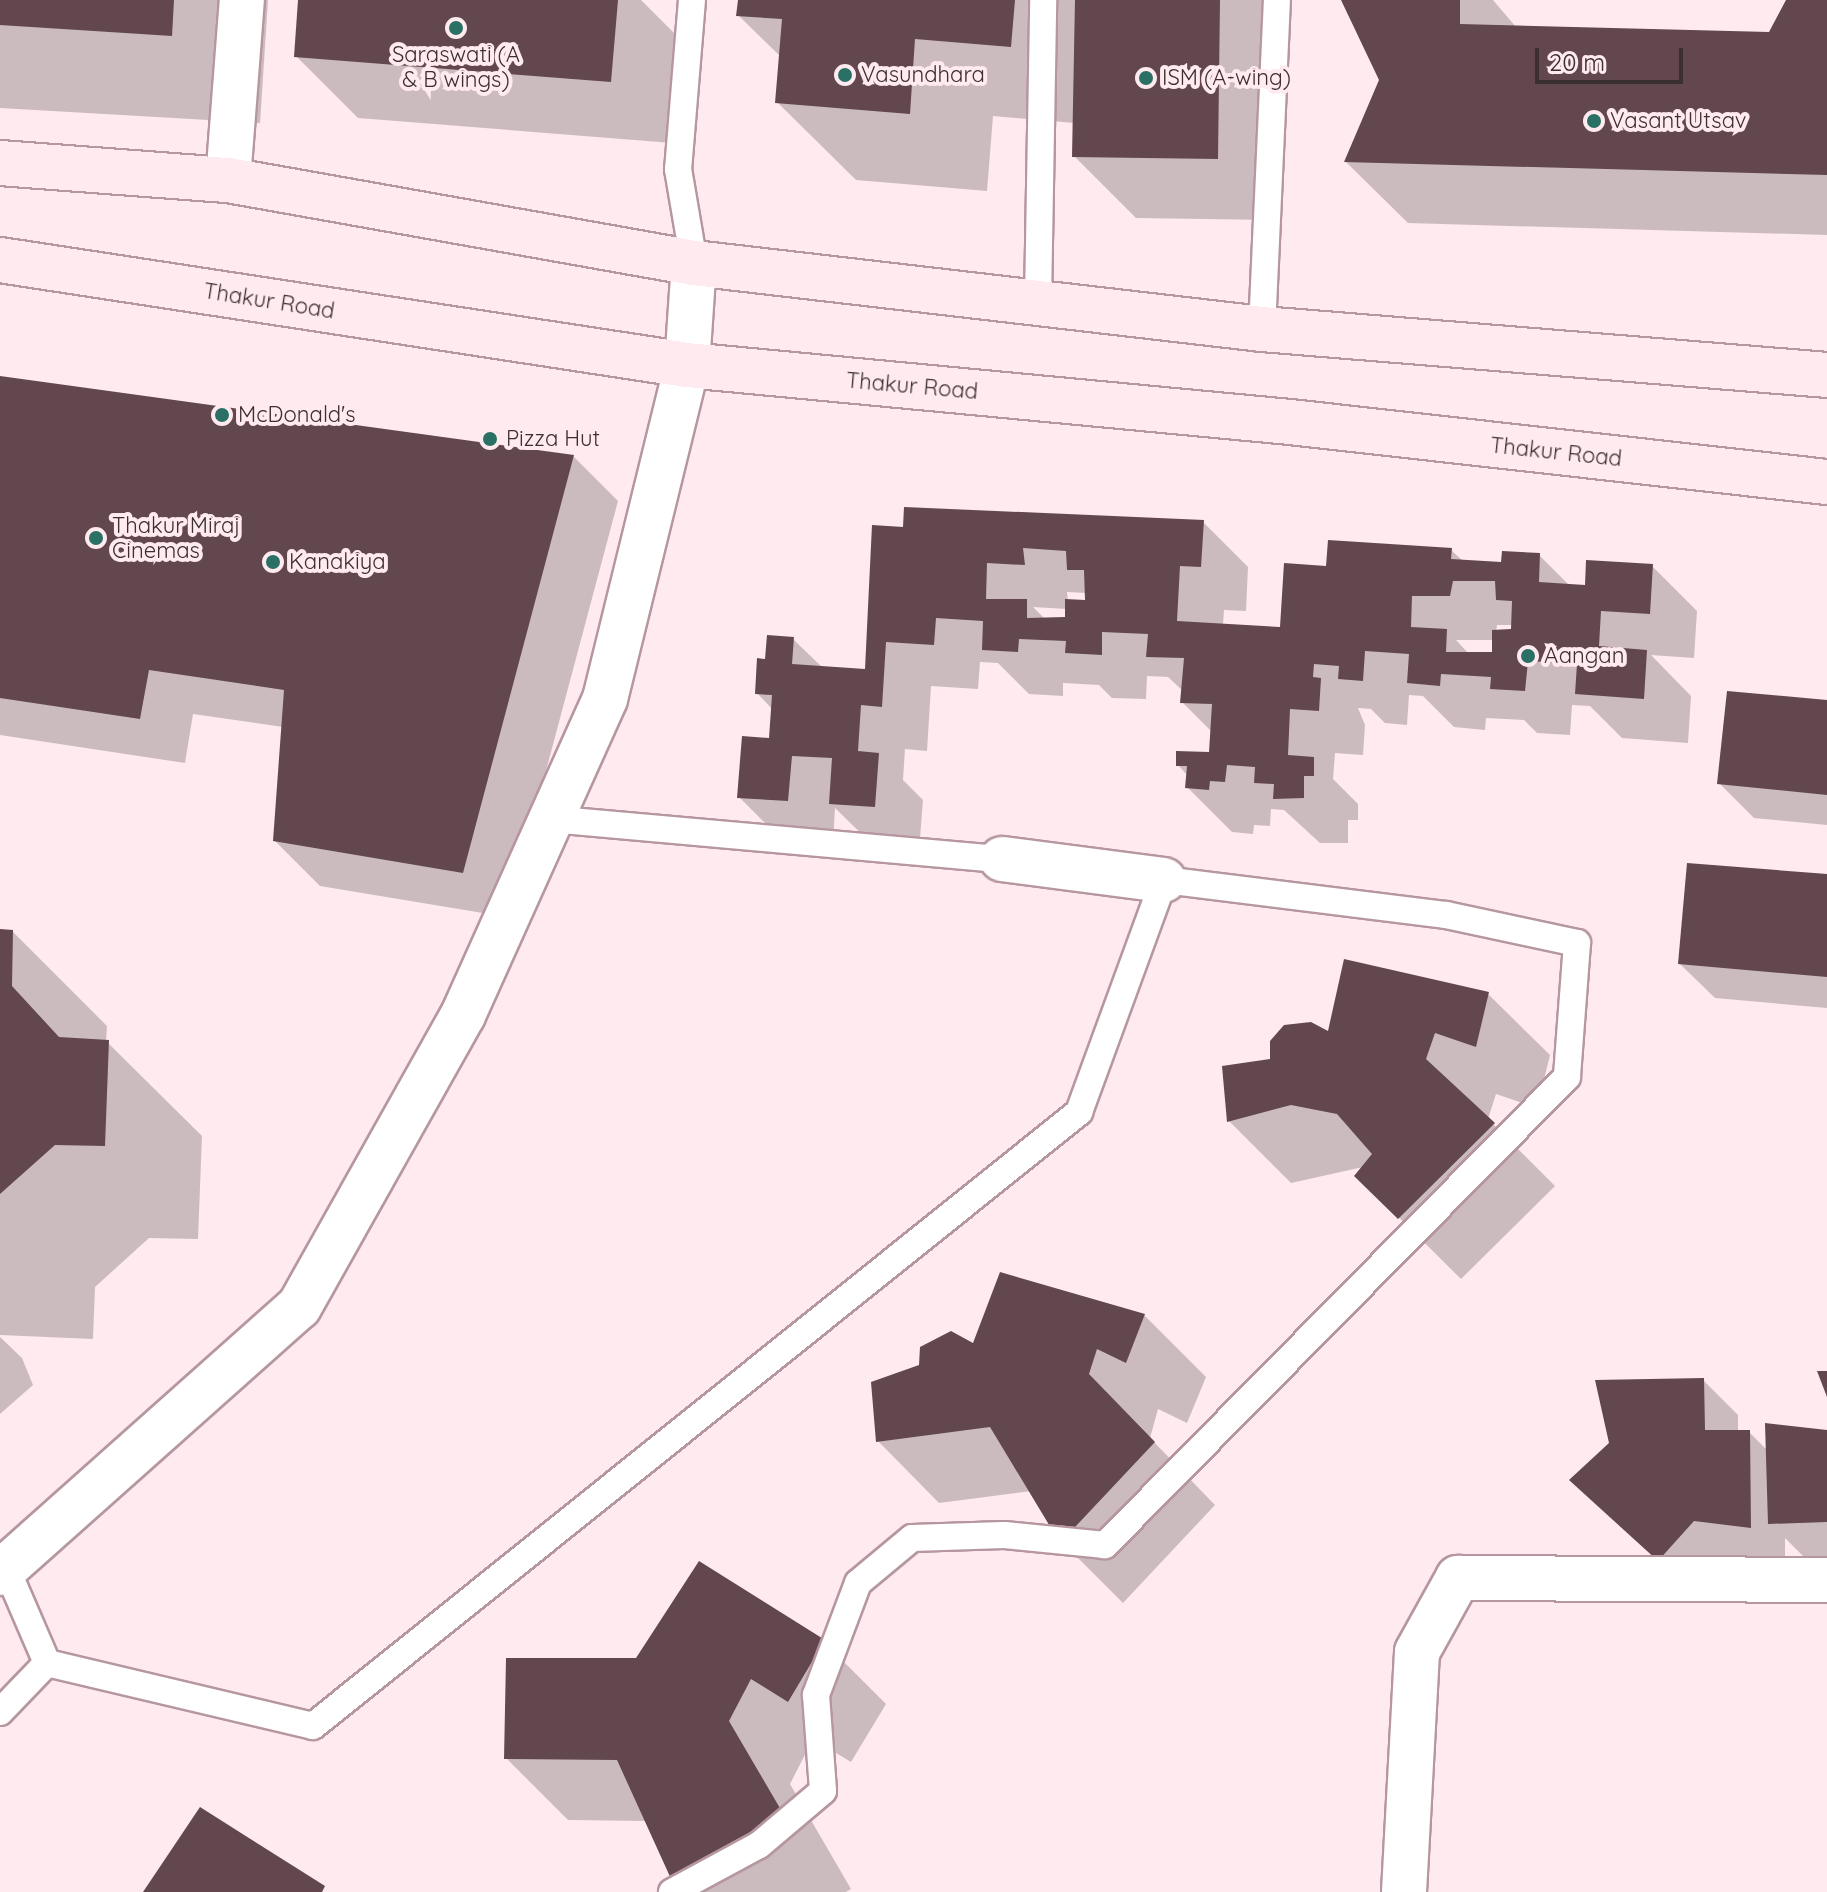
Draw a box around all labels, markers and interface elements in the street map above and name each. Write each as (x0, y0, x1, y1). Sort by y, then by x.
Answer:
marker: Saraswati (A & B wings) (447, 19, 465, 37)
scale bar (1539, 32, 1687, 82)
place label: Saraswati (A & B wings) (392, 41, 520, 92)
text: 20 m (1549, 47, 1605, 77)
place label: Vasundhara (861, 62, 985, 88)
place label: ISM (A-wing) (1162, 65, 1291, 91)
marker: Vasundhara (836, 66, 854, 84)
marker: ISM (A-wing) (1137, 69, 1155, 87)
place label: Vasant Utsav (1610, 108, 1746, 134)
marker: Vasant Utsav (1585, 112, 1603, 130)
street label: Thakur Road (202, 278, 336, 324)
street label: Thakur Road (845, 367, 979, 405)
place label: McDonald's (238, 402, 356, 428)
marker: McDonald's (213, 406, 231, 424)
place label: Pizza Hut (506, 426, 600, 452)
marker: Pizza Hut (481, 430, 499, 448)
street label: Thakur Road (1489, 432, 1623, 472)
place label: Thakur Miraj Cinemas (112, 512, 240, 564)
marker: Thakur Miraj Cinemas (87, 529, 105, 547)
place label: Kanakiya (289, 549, 386, 575)
marker: Kanakiya (264, 553, 282, 571)
place label: Aangan (1544, 643, 1624, 669)
marker: Aangan (1519, 647, 1537, 665)

